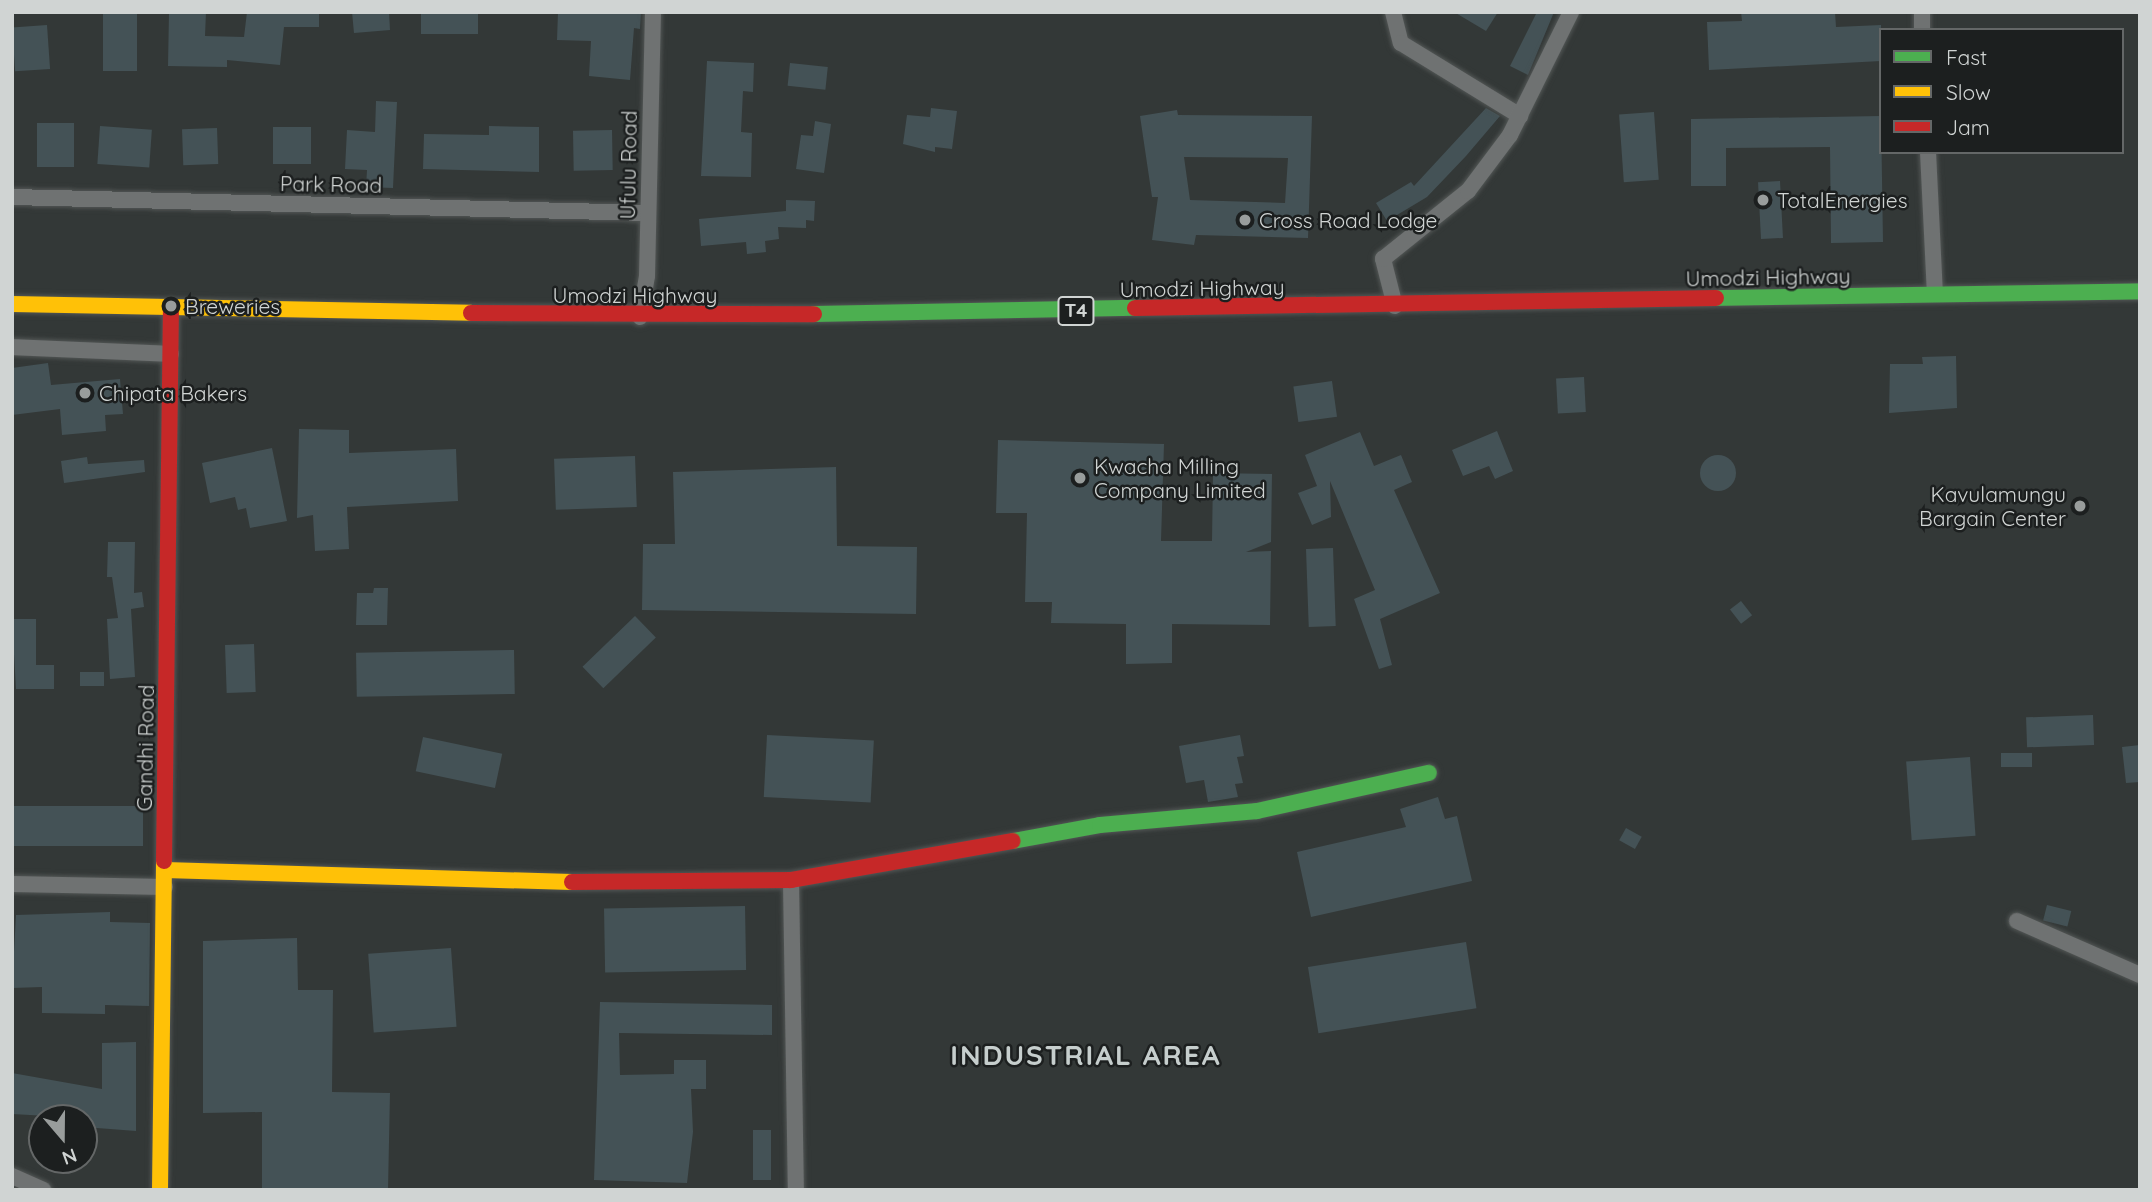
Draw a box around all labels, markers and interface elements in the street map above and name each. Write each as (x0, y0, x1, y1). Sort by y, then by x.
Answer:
legend (1879, 28, 2124, 154)
text: Fast (1946, 44, 1987, 70)
text: Slow (1946, 79, 1991, 105)
street label: Ufulu Road (614, 110, 642, 220)
text: Jam (1946, 114, 1990, 140)
street label: Park Road (280, 171, 382, 197)
place label: TotalEnergies (1777, 187, 1908, 213)
marker: TotalEnergies (1755, 192, 1771, 208)
place label: Cross Road Lodge (1259, 207, 1437, 233)
marker: Cross Road Lodge (1237, 212, 1253, 228)
street label: Umodzi Highway (1685, 263, 1851, 291)
street label: Umodzi Highway (1119, 274, 1285, 302)
street label: Umodzi Highway (553, 282, 717, 308)
place label: Breweries (185, 293, 280, 319)
road number: T4 (1057, 296, 1095, 326)
marker: Breweries (163, 298, 179, 314)
place label: Chipata Bakers (99, 380, 247, 406)
marker: Chipata Bakers (77, 385, 93, 401)
place label: Kwacha Milling Company Limited (1094, 453, 1266, 503)
marker: Kwacha Milling Company Limited (1072, 470, 1088, 486)
place label: Kavulamungu Bargain Center (1919, 481, 2066, 531)
marker: Kavulamungu Bargain Center (2072, 498, 2088, 514)
street label: Gandhi Road (131, 684, 159, 812)
district label: INDUSTRIAL AREA (952, 1038, 1220, 1072)
north arrow (28, 1104, 98, 1174)
text: N (59, 1143, 80, 1171)

